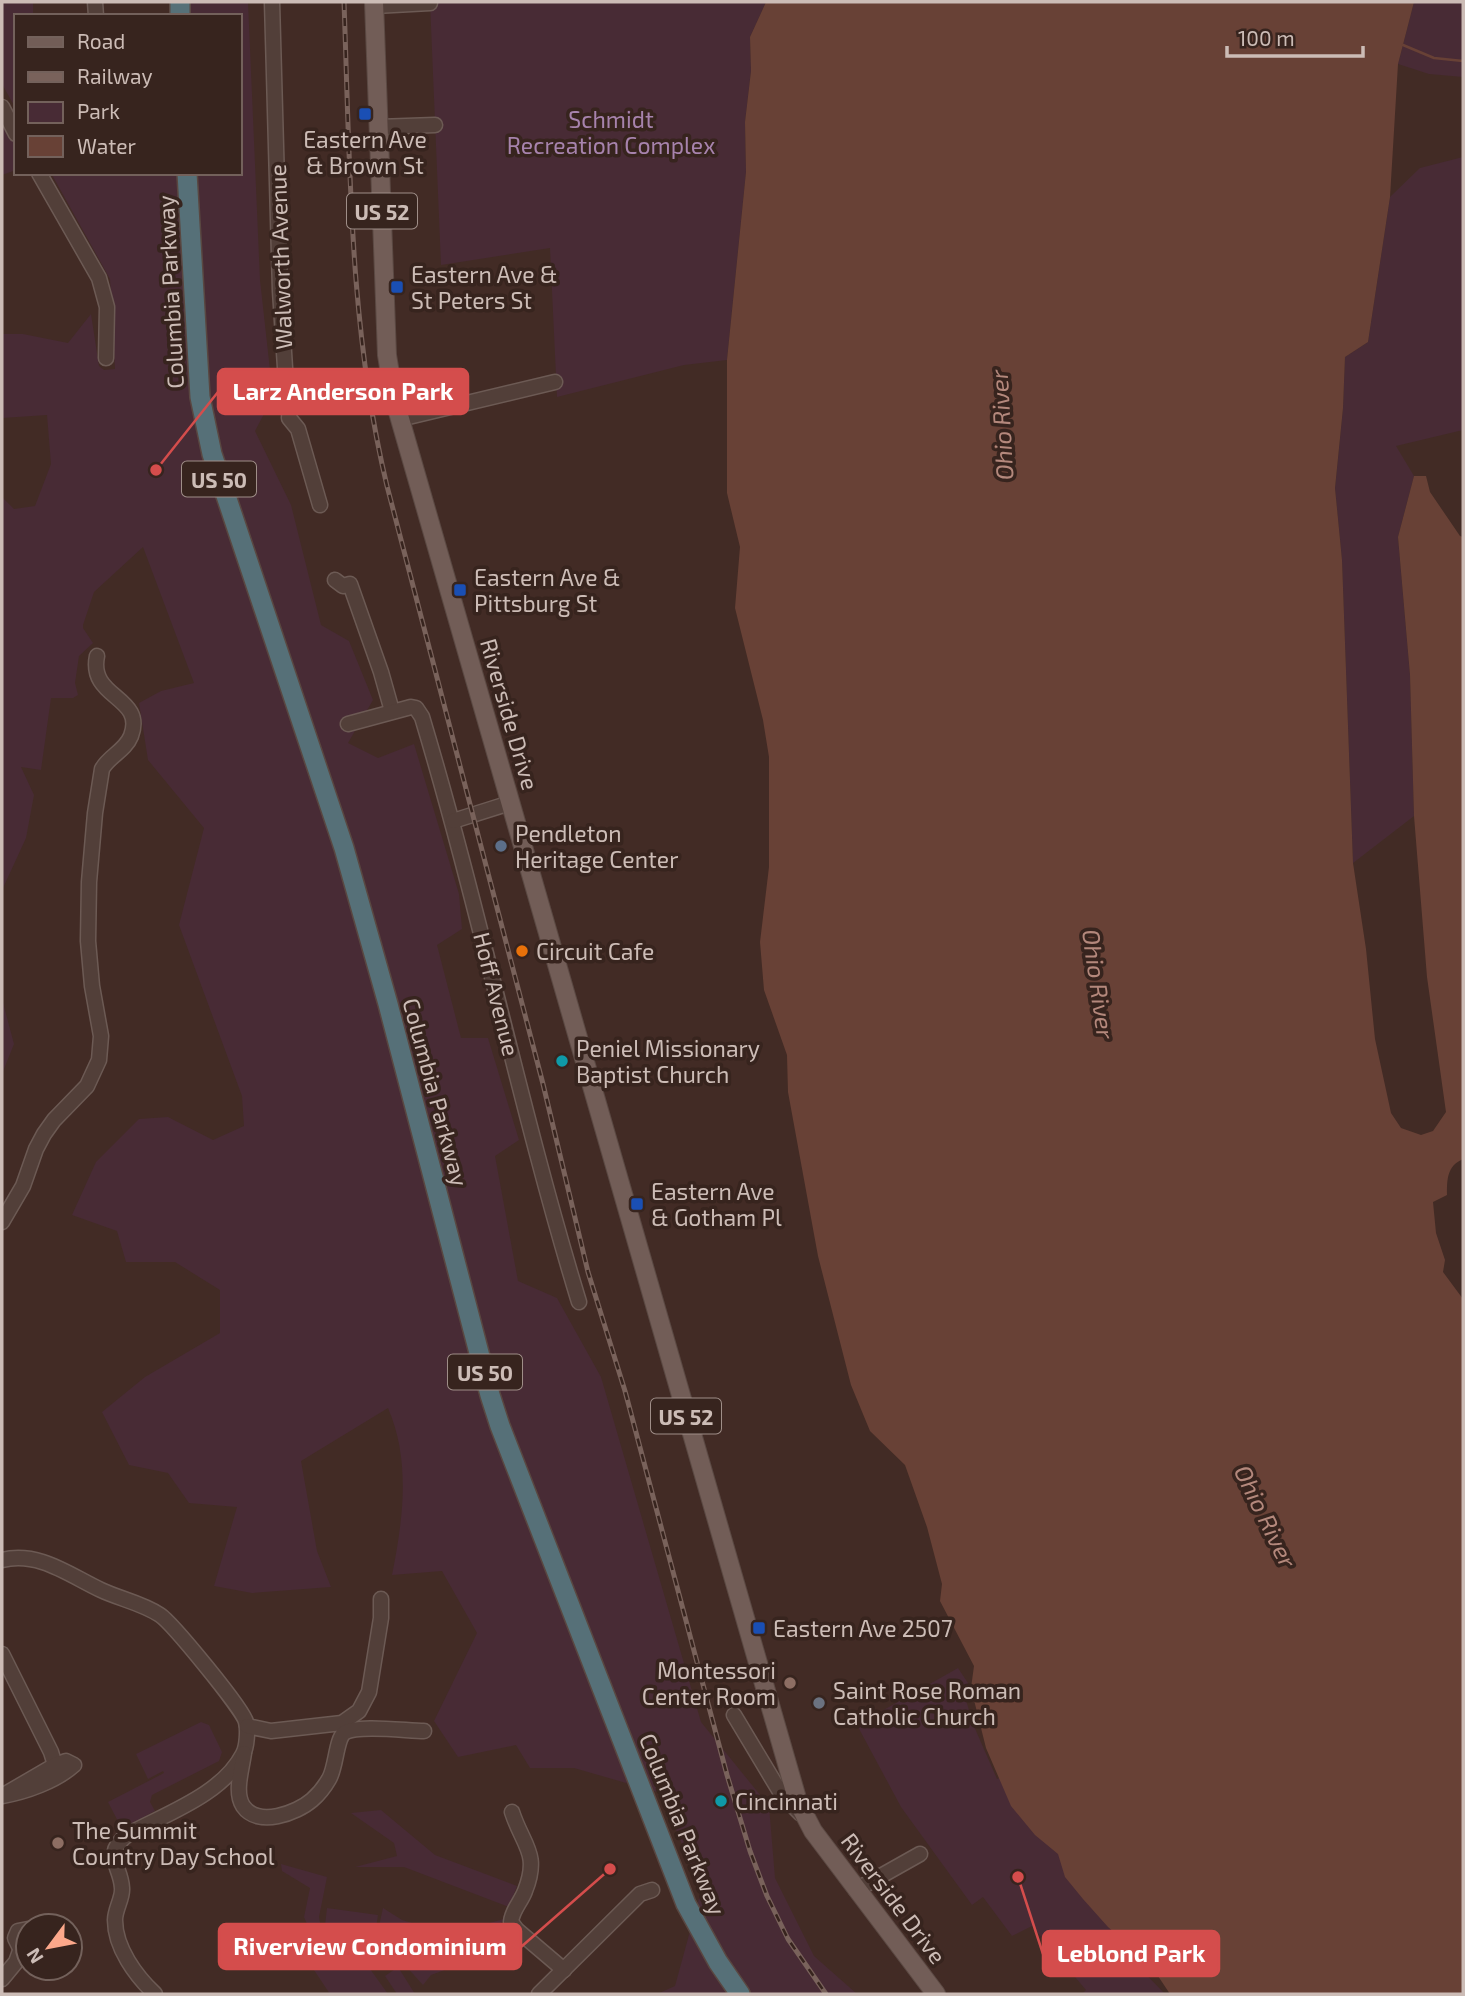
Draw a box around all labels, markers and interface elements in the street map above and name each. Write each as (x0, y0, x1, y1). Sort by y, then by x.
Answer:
legend (14, 14, 242, 175)
scale bar (1227, 14, 1364, 58)
text: 100 m (1238, 25, 1295, 50)
text: Road (77, 28, 125, 53)
text: Railway (77, 63, 153, 88)
text: Park (77, 98, 120, 123)
park label: Schmidt Recreation Complex (507, 105, 715, 159)
marker: Eastern Ave & Brown St (357, 106, 373, 122)
place label: Eastern Ave & Brown St (303, 125, 427, 179)
text: Water (77, 133, 136, 158)
street label: Walworth Avenue (263, 164, 297, 350)
road number: US 52 (347, 194, 417, 228)
street label: Columbia Parkway (151, 195, 189, 389)
place label: Eastern Ave & St Peters St (411, 260, 558, 314)
marker: Eastern Ave & St Peters St (389, 279, 405, 295)
callout: Larz Anderson Park (218, 369, 468, 414)
water label: Ohio River (984, 369, 1018, 481)
text: Larz Anderson Park (233, 376, 454, 405)
road number: US 50 (182, 462, 256, 496)
place label: Eastern Ave & Pittsburg St (474, 563, 621, 617)
marker: Eastern Ave & Pittsburg St (452, 582, 468, 598)
street label: Riverside Drive (475, 635, 545, 793)
place label: Pendleton Heritage Center (515, 819, 678, 873)
marker: Pendleton Heritage Center (493, 838, 509, 854)
water label: Ohio River (1077, 927, 1121, 1041)
street label: Hoff Avenue (468, 929, 526, 1059)
place label: Circuit Cafe (536, 937, 654, 965)
marker: Circuit Cafe (514, 943, 530, 959)
street label: Columbia Parkway (397, 995, 475, 1189)
place label: Peniel Missionary Baptist Church (576, 1034, 760, 1088)
marker: Peniel Missionary Baptist Church (554, 1053, 570, 1069)
place label: Eastern Ave & Gotham Pl (651, 1177, 782, 1231)
marker: Eastern Ave & Gotham Pl (629, 1196, 645, 1212)
road number: US 50 (448, 1354, 522, 1390)
road number: US 52 (651, 1398, 721, 1434)
water label: Ohio River (1229, 1460, 1303, 1572)
place label: Eastern Ave 2507 (773, 1614, 953, 1642)
marker: Eastern Ave 2507 (751, 1620, 767, 1636)
place label: Montessori Center Room (642, 1656, 776, 1710)
marker: Montessori Center Room (782, 1675, 798, 1691)
place label: Saint Rose Roman Catholic Church (833, 1676, 1021, 1730)
marker: Saint Rose Roman Catholic Church (811, 1695, 827, 1711)
street label: Columbia Parkway (634, 1729, 732, 1919)
place label: Cincinnati (735, 1787, 838, 1815)
marker: Cincinnati (713, 1793, 729, 1809)
place label: The Summit Country Day School (72, 1816, 275, 1870)
street label: Riverside Drive (836, 1827, 952, 1969)
marker: The Summit Country Day School (50, 1835, 66, 1851)
north arrow (14, 1912, 84, 1982)
callout: Riverview Condominium (219, 1924, 521, 1969)
text: Riverview Condominium (233, 1931, 507, 1960)
callout: Leblond Park (1043, 1931, 1219, 1976)
text: Leblond Park (1057, 1938, 1206, 1967)
text: N (21, 1944, 48, 1968)

